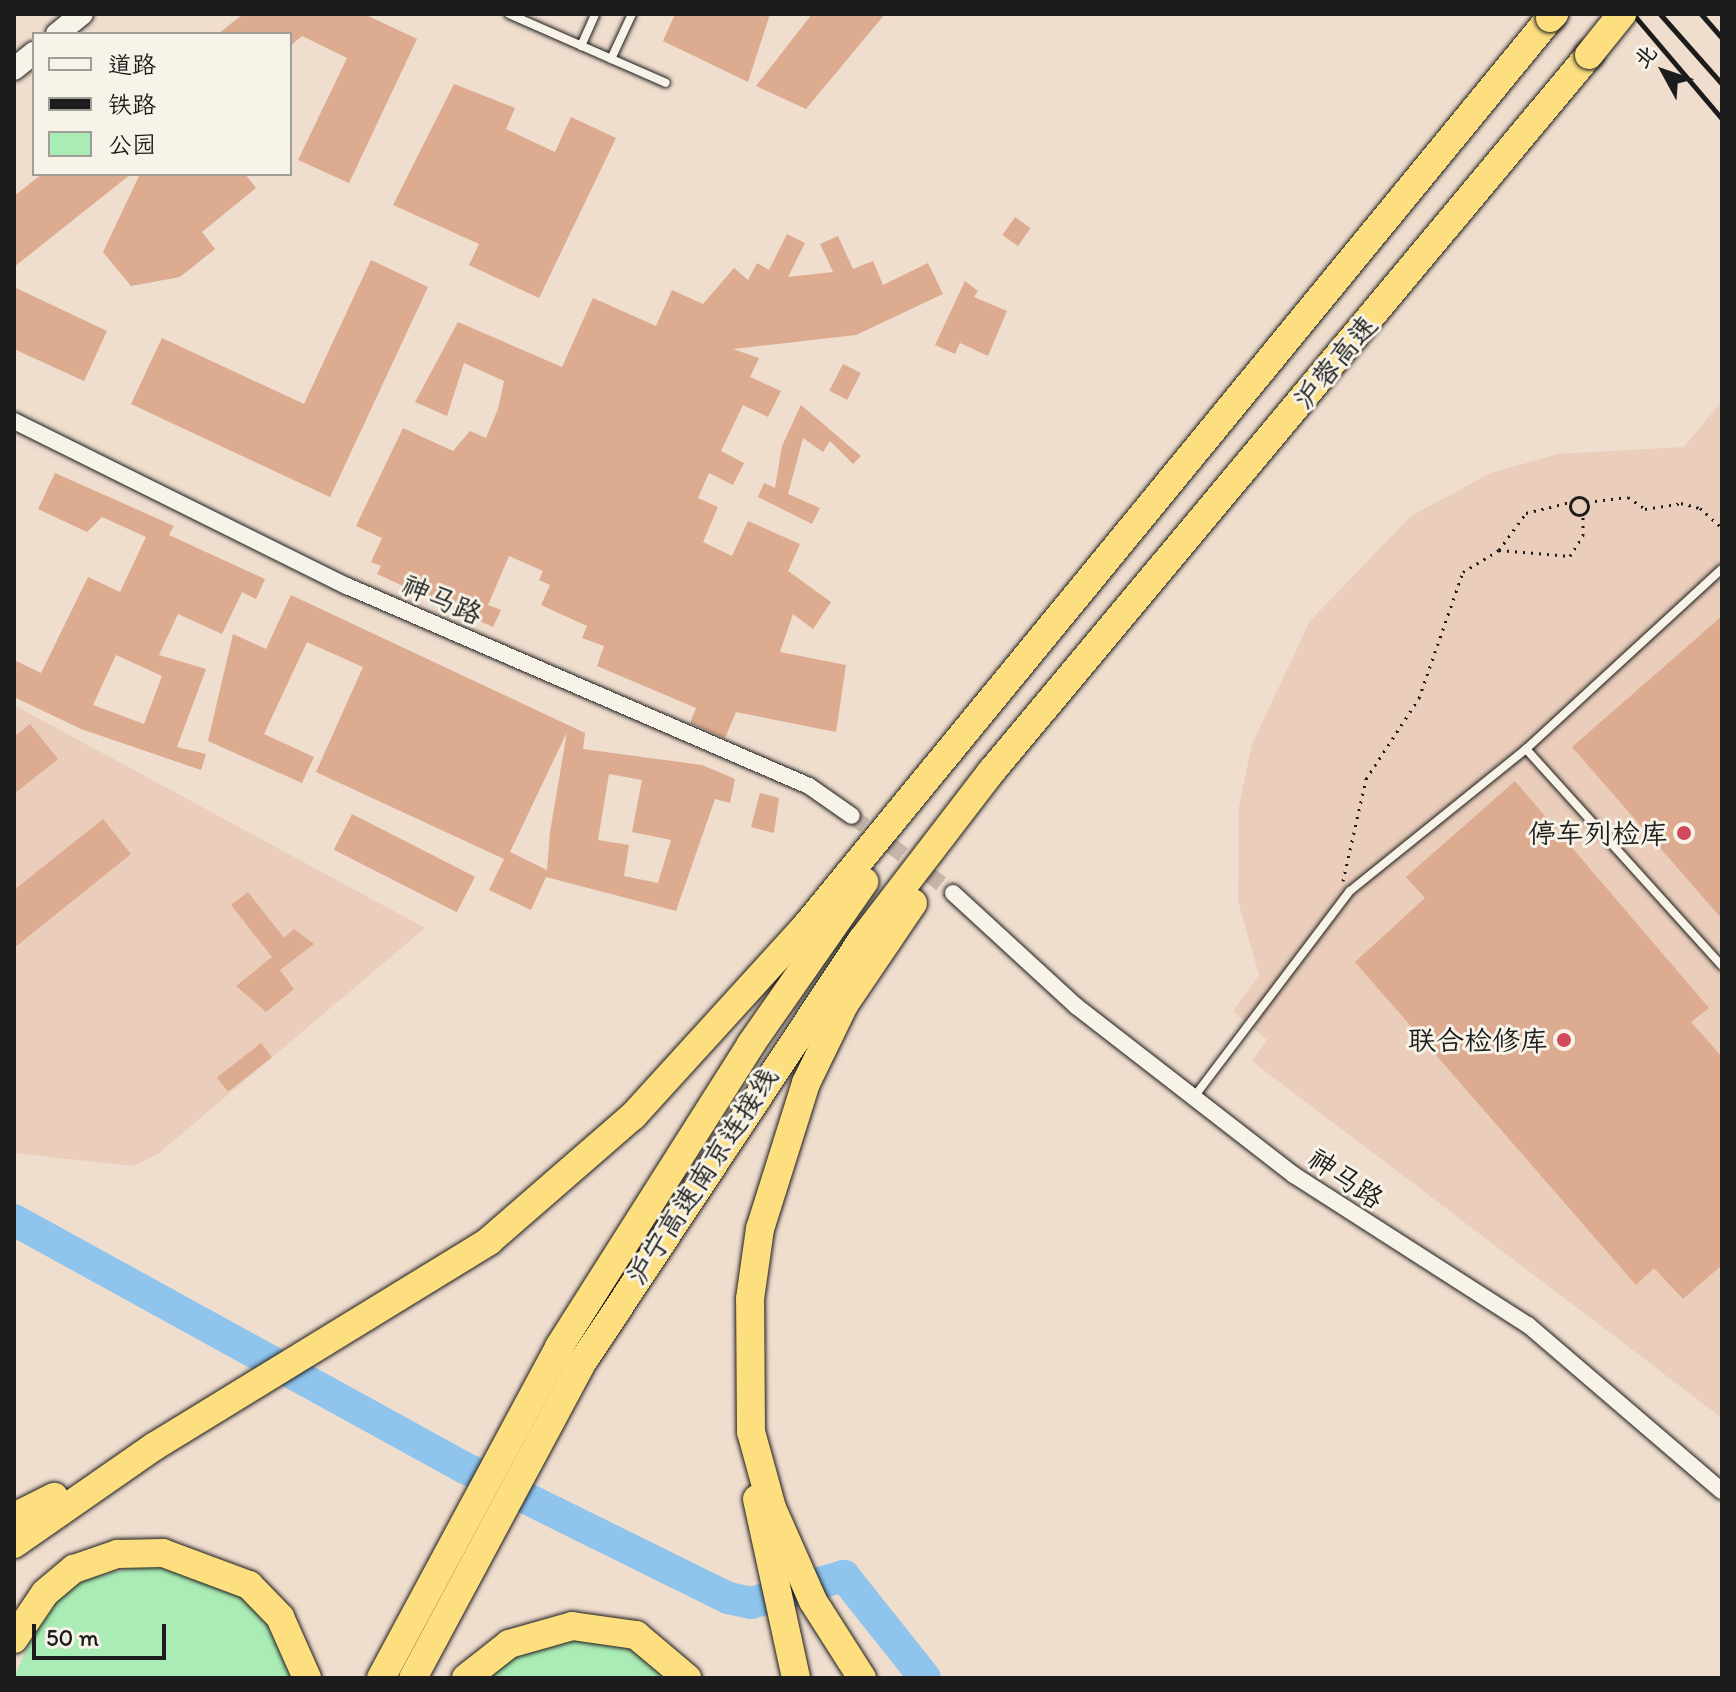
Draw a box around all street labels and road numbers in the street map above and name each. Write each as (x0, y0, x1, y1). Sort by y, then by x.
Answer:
street label: 沪蓉高速 (1286, 308, 1384, 416)
street label: 神马路 (397, 567, 487, 631)
street label: 沪宁高速南京连接线 (619, 1061, 785, 1291)
street label: 神马路 (1302, 1141, 1390, 1215)

